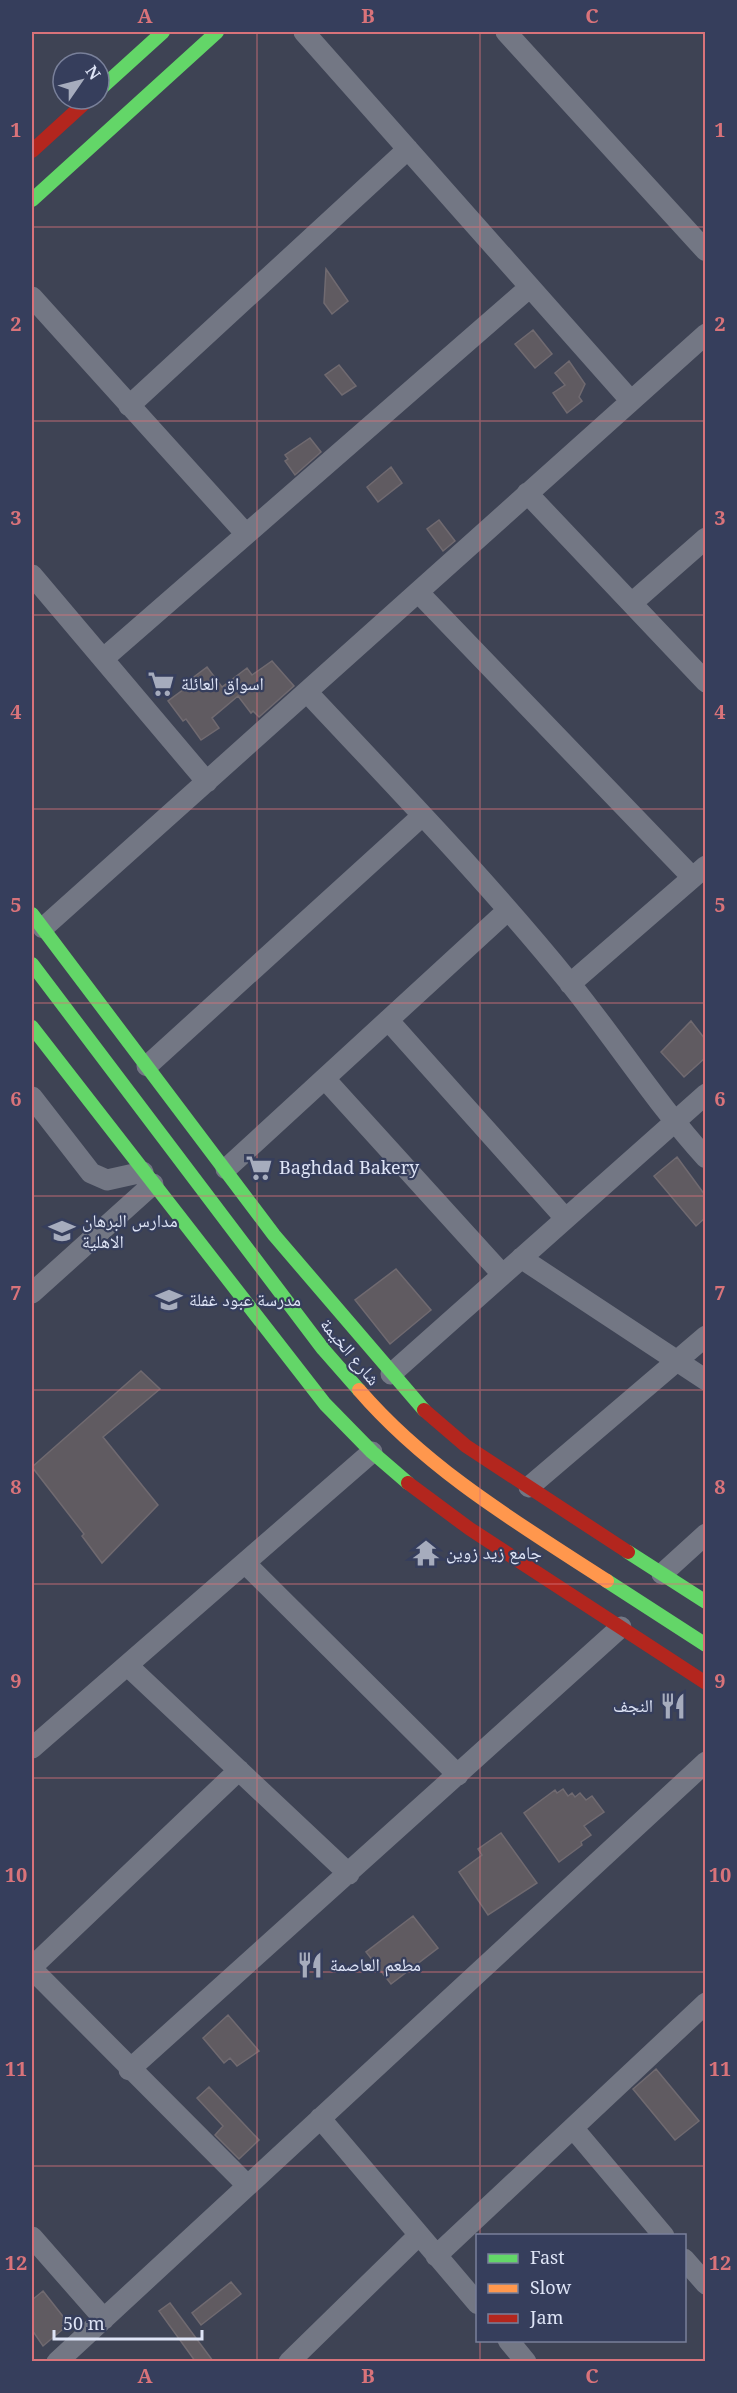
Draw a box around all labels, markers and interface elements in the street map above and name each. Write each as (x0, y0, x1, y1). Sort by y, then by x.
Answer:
text: A (137, 2, 153, 29)
text: B (361, 2, 375, 29)
text: C (585, 2, 599, 29)
north arrow (51, 51, 111, 111)
text: N (81, 61, 106, 84)
text: 1 (10, 116, 22, 143)
text: 1 (714, 116, 726, 143)
text: 2 (10, 310, 22, 337)
text: 2 (714, 310, 726, 337)
text: 3 (10, 504, 22, 531)
text: 3 (714, 504, 726, 531)
supermarket icon: اسواق العائلة (146, 669, 176, 699)
place label: اسواق العائلة (181, 671, 264, 695)
text: 4 (10, 698, 22, 725)
text: 4 (714, 698, 726, 725)
text: 5 (10, 891, 22, 918)
text: 5 (714, 891, 726, 918)
text: 6 (10, 1085, 22, 1112)
text: 6 (714, 1085, 726, 1112)
supermarket icon: Baghdad Bakery (244, 1153, 274, 1183)
place label: Baghdad Bakery (279, 1155, 420, 1179)
place label: مدارس البرهان الاهلية (82, 1208, 178, 1253)
school or university icon: مدارس البرهان الاهلية (47, 1216, 77, 1246)
text: 7 (10, 1279, 22, 1306)
text: 7 (714, 1279, 726, 1306)
school or university icon: مدرسة عبود غفلة (154, 1285, 184, 1315)
place label: مدرسة عبود غفلة (189, 1287, 301, 1311)
street label: شارع الخيمة (316, 1313, 386, 1390)
text: 8 (10, 1473, 22, 1500)
text: 8 (714, 1473, 726, 1500)
temple icon: جامع زيد زوين (411, 1538, 441, 1568)
place label: جامع زيد زوين (446, 1540, 542, 1565)
text: 9 (10, 1667, 22, 1694)
text: 9 (714, 1667, 726, 1694)
restaurant icon: النجف (658, 1691, 688, 1721)
place label: النجف (613, 1693, 653, 1717)
text: 10 (5, 1861, 27, 1888)
text: 10 (709, 1861, 731, 1888)
restaurant icon: مطعم العاصمة (295, 1950, 325, 1980)
place label: مطعم العاصمة (330, 1952, 421, 1977)
text: 11 (5, 2055, 27, 2082)
text: 11 (709, 2055, 731, 2082)
legend (476, 2234, 686, 2342)
text: Fast (530, 2245, 565, 2269)
text: 12 (5, 2249, 27, 2276)
text: 12 (709, 2249, 731, 2276)
text: Slow (530, 2275, 572, 2299)
scale bar (54, 2303, 202, 2341)
text: Jam (529, 2305, 564, 2329)
text: 50 m (63, 2311, 105, 2335)
text: A (137, 2362, 153, 2389)
text: B (361, 2362, 375, 2389)
text: C (585, 2362, 599, 2389)

